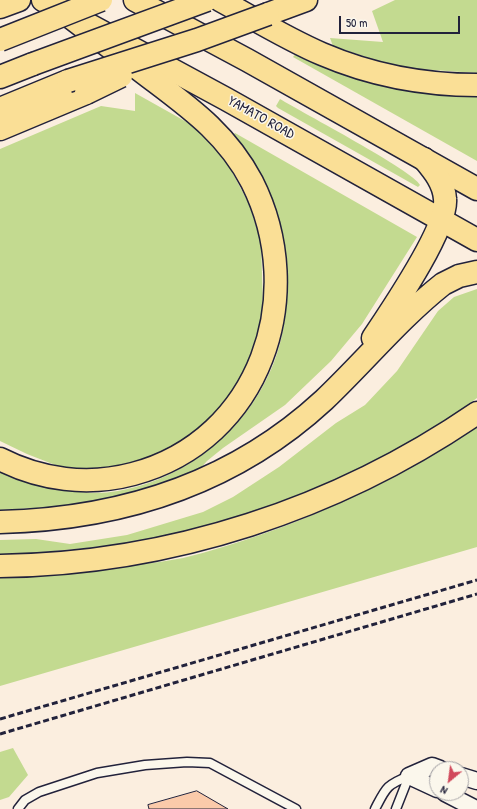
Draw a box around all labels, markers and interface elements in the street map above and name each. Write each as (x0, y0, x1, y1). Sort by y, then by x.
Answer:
scale bar (341, 8, 462, 34)
text: 50 m (346, 14, 367, 31)
street label: YAMATO ROAD (225, 93, 297, 143)
north arrow (429, 761, 469, 801)
text: N (438, 783, 450, 798)

